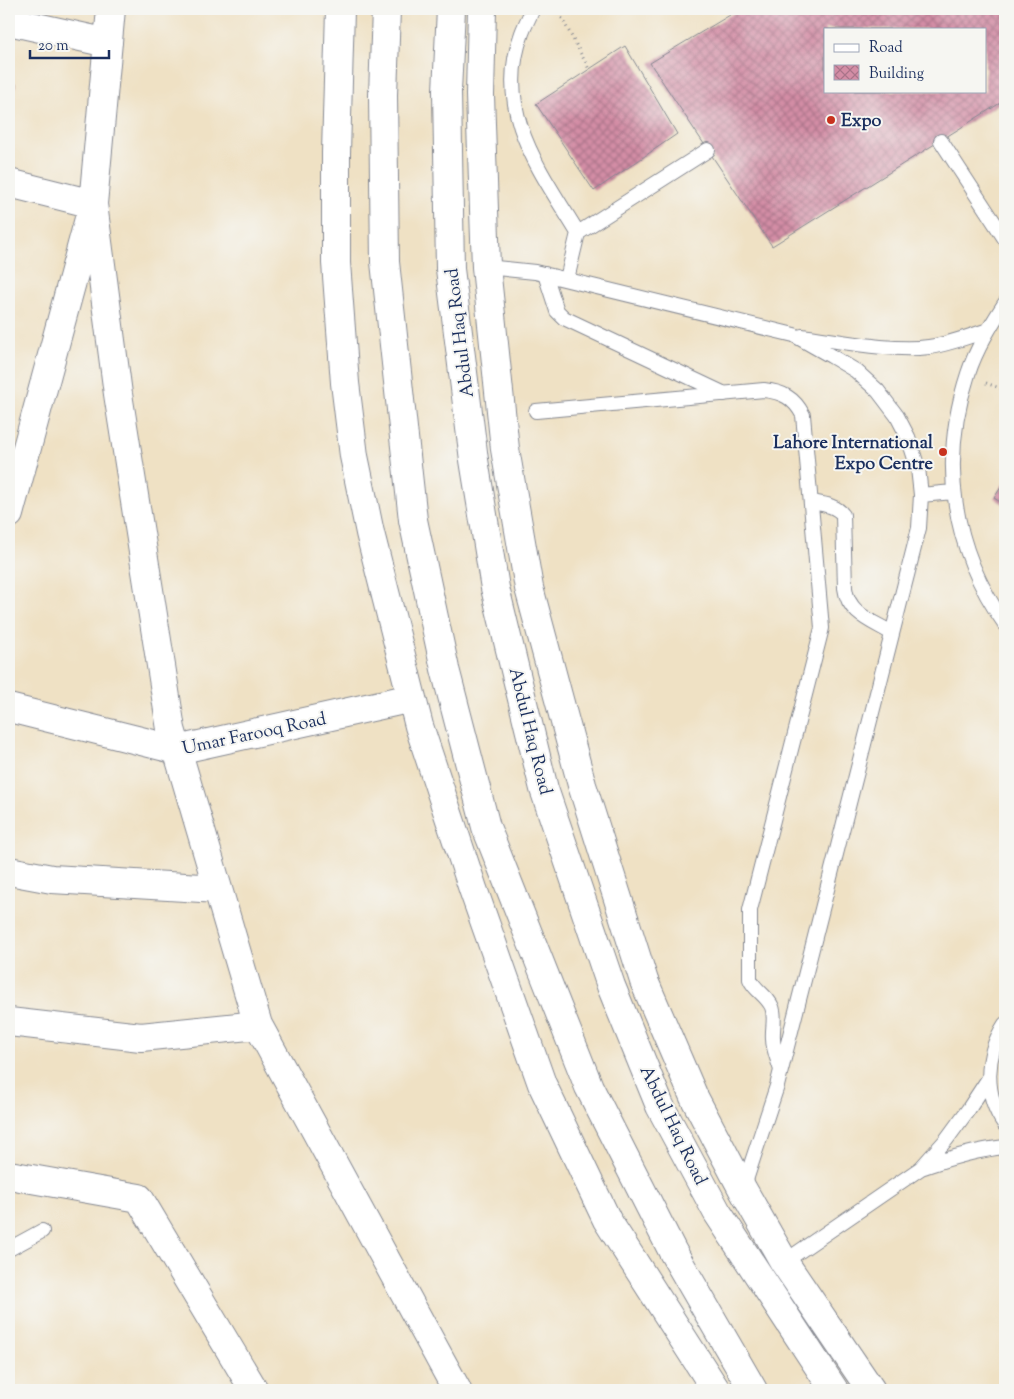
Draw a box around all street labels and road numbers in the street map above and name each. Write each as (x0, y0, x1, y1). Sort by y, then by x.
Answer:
street label: Abdul Haq Road (440, 267, 482, 399)
street label: Abdul Haq Road (501, 665, 557, 798)
street label: Umar Farooq Road (180, 707, 329, 763)
street label: Abdul Haq Road (632, 1062, 712, 1190)

